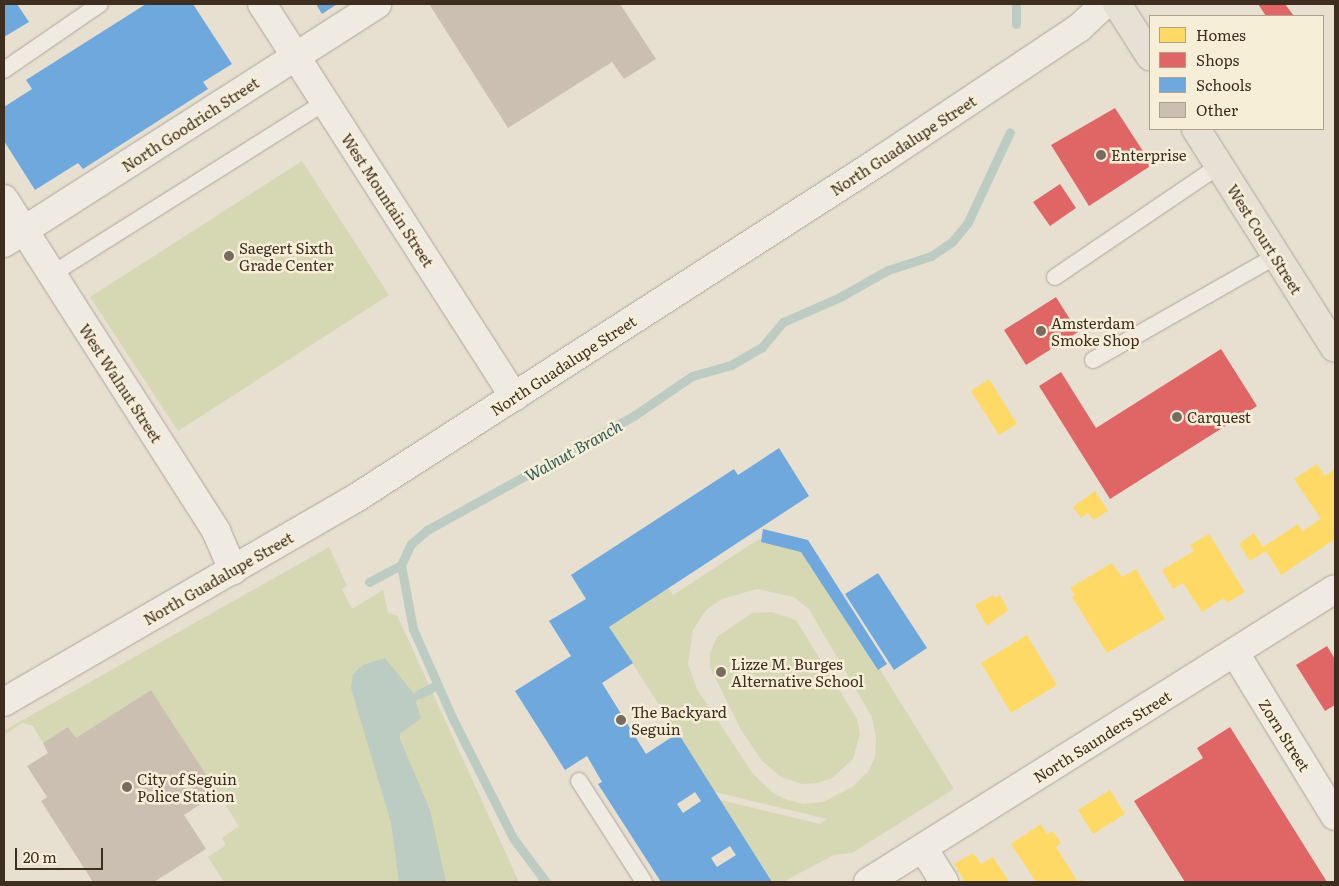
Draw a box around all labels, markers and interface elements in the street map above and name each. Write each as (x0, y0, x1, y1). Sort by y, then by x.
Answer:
legend (1149, 15, 1324, 130)
text: Homes (1196, 23, 1246, 46)
text: Shops (1196, 48, 1239, 71)
street label: North Goodrich Street (118, 73, 262, 175)
text: Schools (1196, 73, 1251, 96)
street label: North Guadalupe Street (827, 91, 979, 199)
text: Other (1196, 98, 1238, 121)
street label: West Mountain Street (338, 130, 438, 270)
place label: Enterprise (1111, 146, 1187, 164)
marker: Enterprise (1095, 149, 1107, 161)
street label: West Court Street (1224, 181, 1306, 297)
place label: Saegert Sixth Grade Center (239, 238, 334, 273)
marker: Saegert Sixth Grade Center (223, 250, 235, 262)
street label: North Guadalupe Street (487, 311, 639, 419)
place label: Amsterdam Smoke Shop (1051, 313, 1139, 348)
street label: West Walnut Street (76, 320, 166, 446)
marker: Amsterdam Smoke Shop (1035, 325, 1047, 337)
place label: Carquest (1187, 408, 1251, 426)
marker: Carquest (1171, 411, 1183, 423)
water label: Walnut Branch (521, 415, 625, 485)
street label: North Guadalupe Street (140, 528, 296, 628)
place label: Lizze M. Burges Alternative School (731, 654, 864, 689)
marker: Lizze M. Burges Alternative School (715, 666, 727, 678)
street label: North Saunders Street (1030, 686, 1174, 786)
street label: Zorn Street (1256, 696, 1314, 774)
place label: The Backyard Seguin (631, 702, 727, 737)
marker: The Backyard Seguin (615, 714, 627, 726)
place label: City of Seguin Police Station (137, 769, 237, 804)
marker: City of Seguin Police Station (121, 781, 133, 793)
scale bar (18, 838, 105, 870)
text: 20 m (23, 845, 57, 868)

